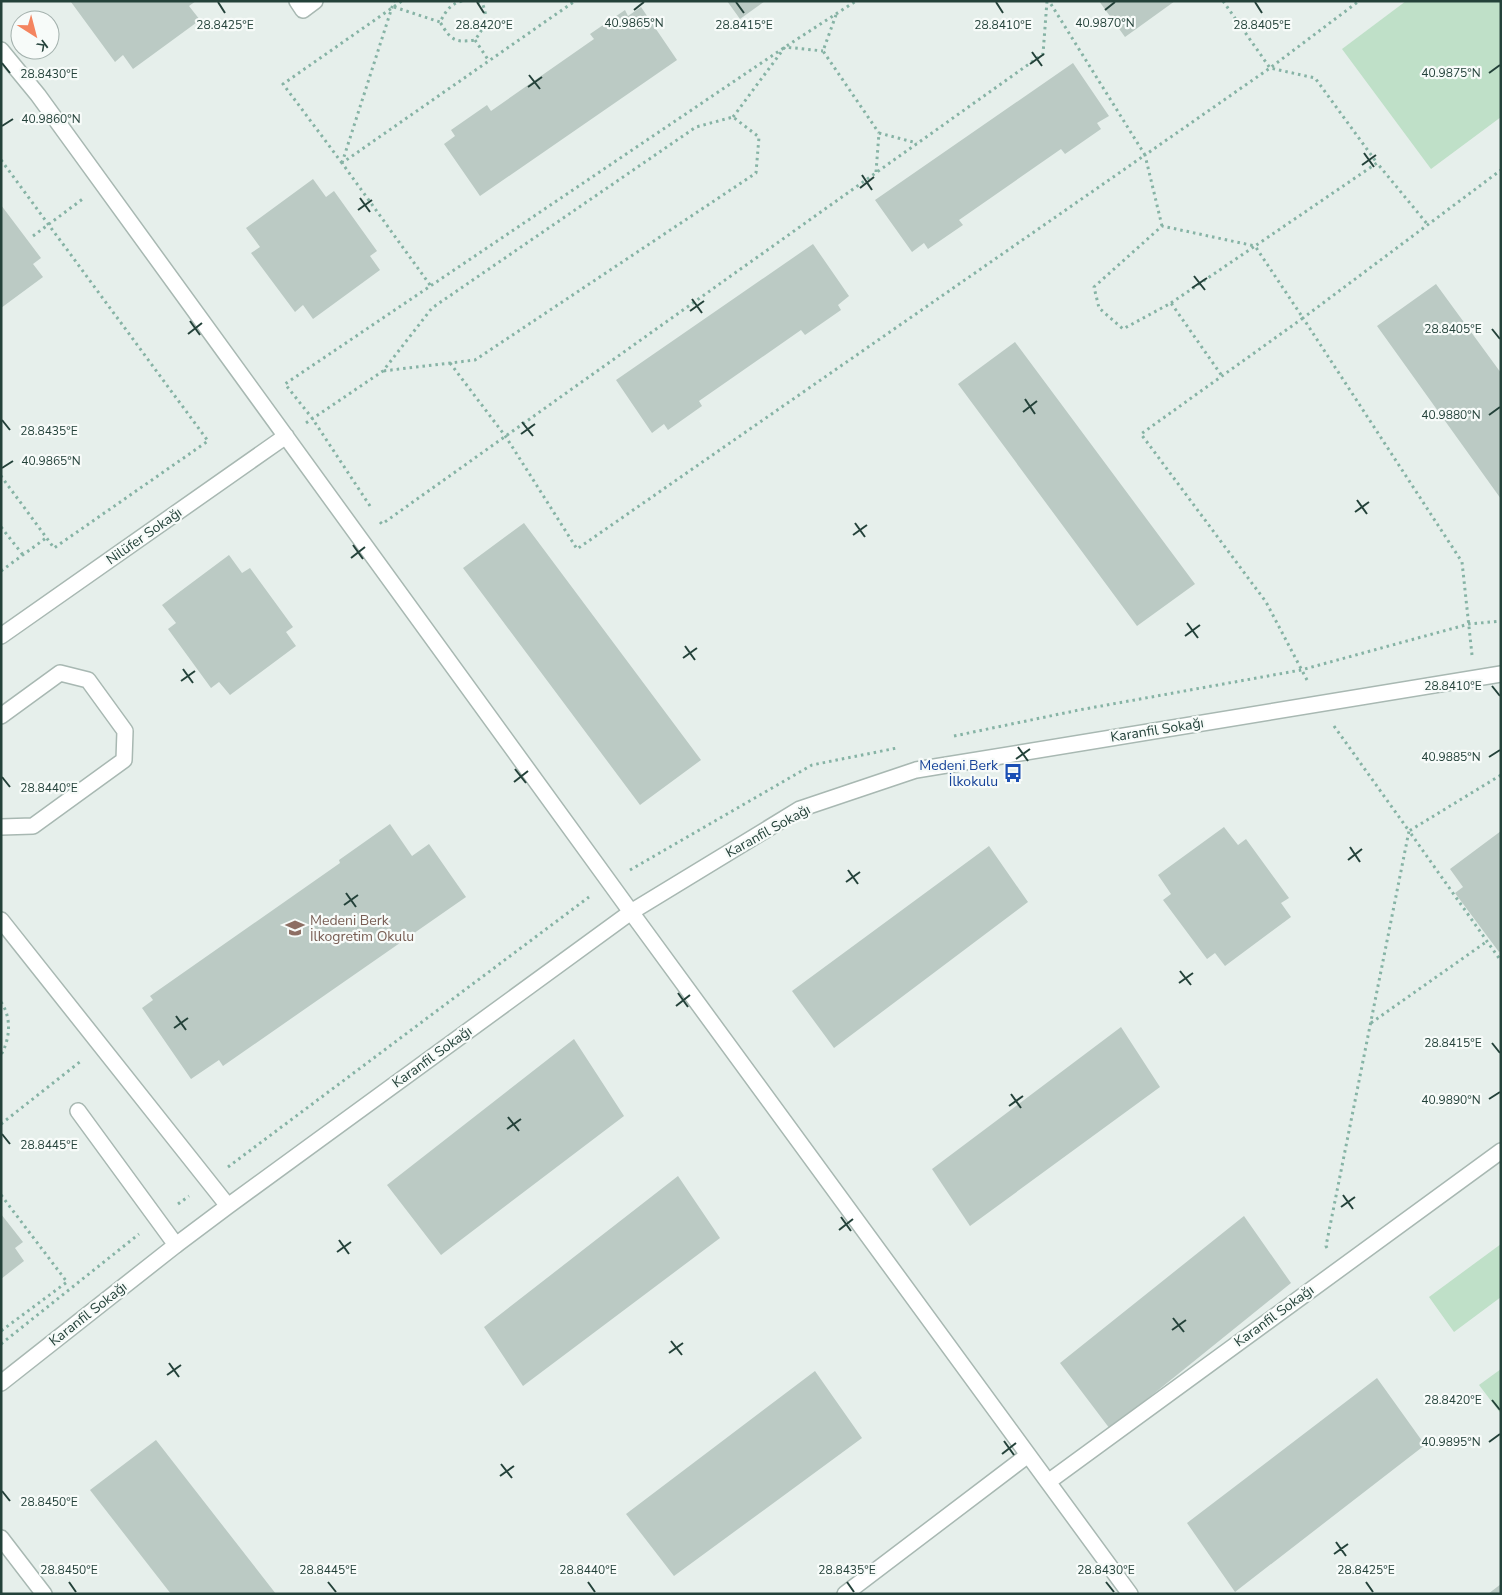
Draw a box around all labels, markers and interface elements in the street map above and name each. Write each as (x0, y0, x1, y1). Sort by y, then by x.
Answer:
north arrow (10, 10, 60, 60)
text: 40.9865°N (604, 15, 664, 31)
text: 40.9870°N (1075, 15, 1135, 31)
text: 28.8425°E (196, 17, 254, 33)
text: 28.8420°E (455, 17, 513, 33)
text: 28.8415°E (715, 17, 773, 33)
text: 28.8410°E (974, 17, 1032, 33)
text: 28.8405°E (1233, 17, 1291, 33)
text: K (32, 35, 52, 56)
text: 40.9875°N (1421, 65, 1481, 81)
text: 28.8430°E (20, 66, 78, 82)
text: 40.9860°N (21, 111, 81, 127)
text: 28.8405°E (1424, 321, 1482, 337)
text: 40.9880°N (1421, 407, 1481, 423)
text: 28.8435°E (20, 423, 78, 439)
text: 40.9865°N (21, 453, 81, 469)
street label: Nilüfer Sokağı (102, 503, 186, 569)
text: 28.8410°E (1424, 678, 1482, 694)
street label: Karanfil Sokağı (1109, 713, 1205, 747)
text: 40.9885°N (1421, 749, 1481, 765)
place label: Medeni Berk İlkokulu (919, 756, 999, 791)
bus stop icon: Medeni Berk İlkokulu (1002, 762, 1024, 784)
text: 28.8440°E (20, 780, 78, 796)
street label: Karanfil Sokağı (722, 800, 814, 862)
place label: Medeni Berk İlkogretim Okulu (310, 911, 414, 946)
school or university icon: Medeni Berk İlkogretim Okulu (284, 917, 306, 939)
street label: Karanfil Sokağı (388, 1022, 476, 1092)
text: 28.8415°E (1424, 1035, 1482, 1051)
text: 40.9890°N (1421, 1092, 1481, 1108)
text: 28.8445°E (20, 1137, 78, 1153)
street label: Karanfil Sokağı (45, 1278, 131, 1350)
street label: Karanfil Sokağı (1230, 1281, 1318, 1351)
text: 28.8420°E (1424, 1392, 1482, 1408)
text: 40.9895°N (1421, 1434, 1481, 1450)
text: 28.8450°E (20, 1494, 78, 1510)
text: 28.8450°E (40, 1562, 98, 1578)
text: 28.8445°E (299, 1562, 357, 1578)
text: 28.8440°E (559, 1562, 617, 1578)
text: 28.8435°E (818, 1562, 876, 1578)
text: 28.8430°E (1077, 1562, 1135, 1578)
text: 28.8425°E (1337, 1562, 1395, 1578)

